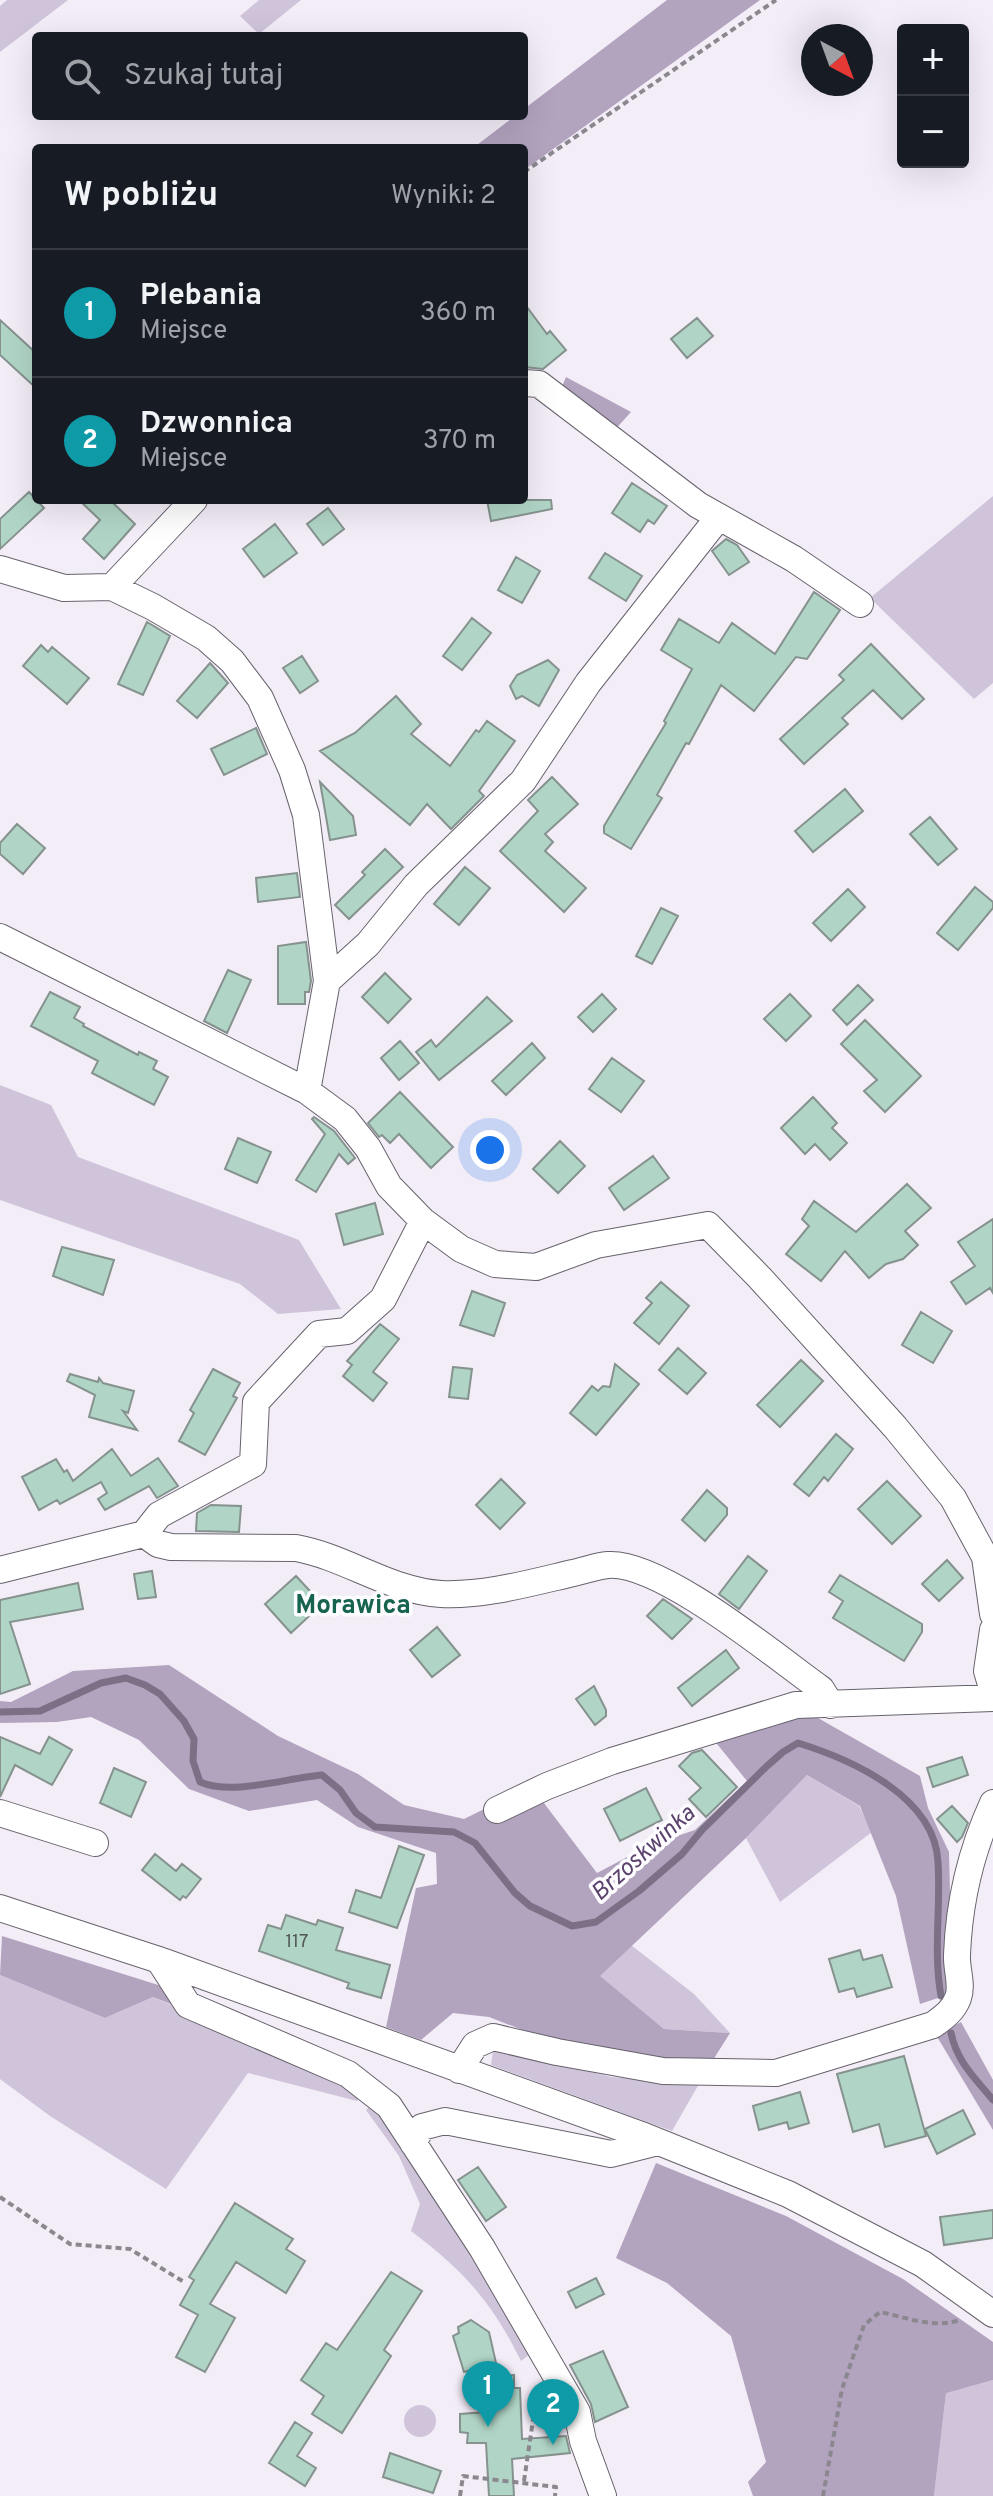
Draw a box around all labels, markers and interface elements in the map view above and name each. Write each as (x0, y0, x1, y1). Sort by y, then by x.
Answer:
north arrow (801, 24, 873, 96)
map controls (897, 24, 969, 168)
button: + (897, 24, 969, 96)
search box (32, 32, 528, 120)
icon: search (60, 54, 104, 98)
text: Szukaj tutaj (124, 58, 283, 95)
button: − (897, 96, 969, 168)
text: W pobliżu (64, 175, 218, 218)
text: Wyniki: 2 (391, 180, 496, 213)
text: Plebania (140, 278, 262, 315)
text: 1 (85, 297, 95, 330)
text: 360 m (420, 297, 496, 330)
text: Miejsce (140, 315, 227, 348)
text: Dzwonnica (140, 406, 293, 443)
text: 2 (82, 425, 98, 458)
text: 370 m (423, 425, 496, 458)
text: Miejsce (140, 443, 227, 476)
your location (470, 1130, 510, 1170)
district label: Morawica (295, 1590, 411, 1623)
water label: Brzoskwinka (586, 1799, 703, 1909)
house number: 117 (286, 1931, 308, 1954)
pin: 1 (462, 2361, 514, 2427)
pin: 2 (527, 2379, 579, 2445)

